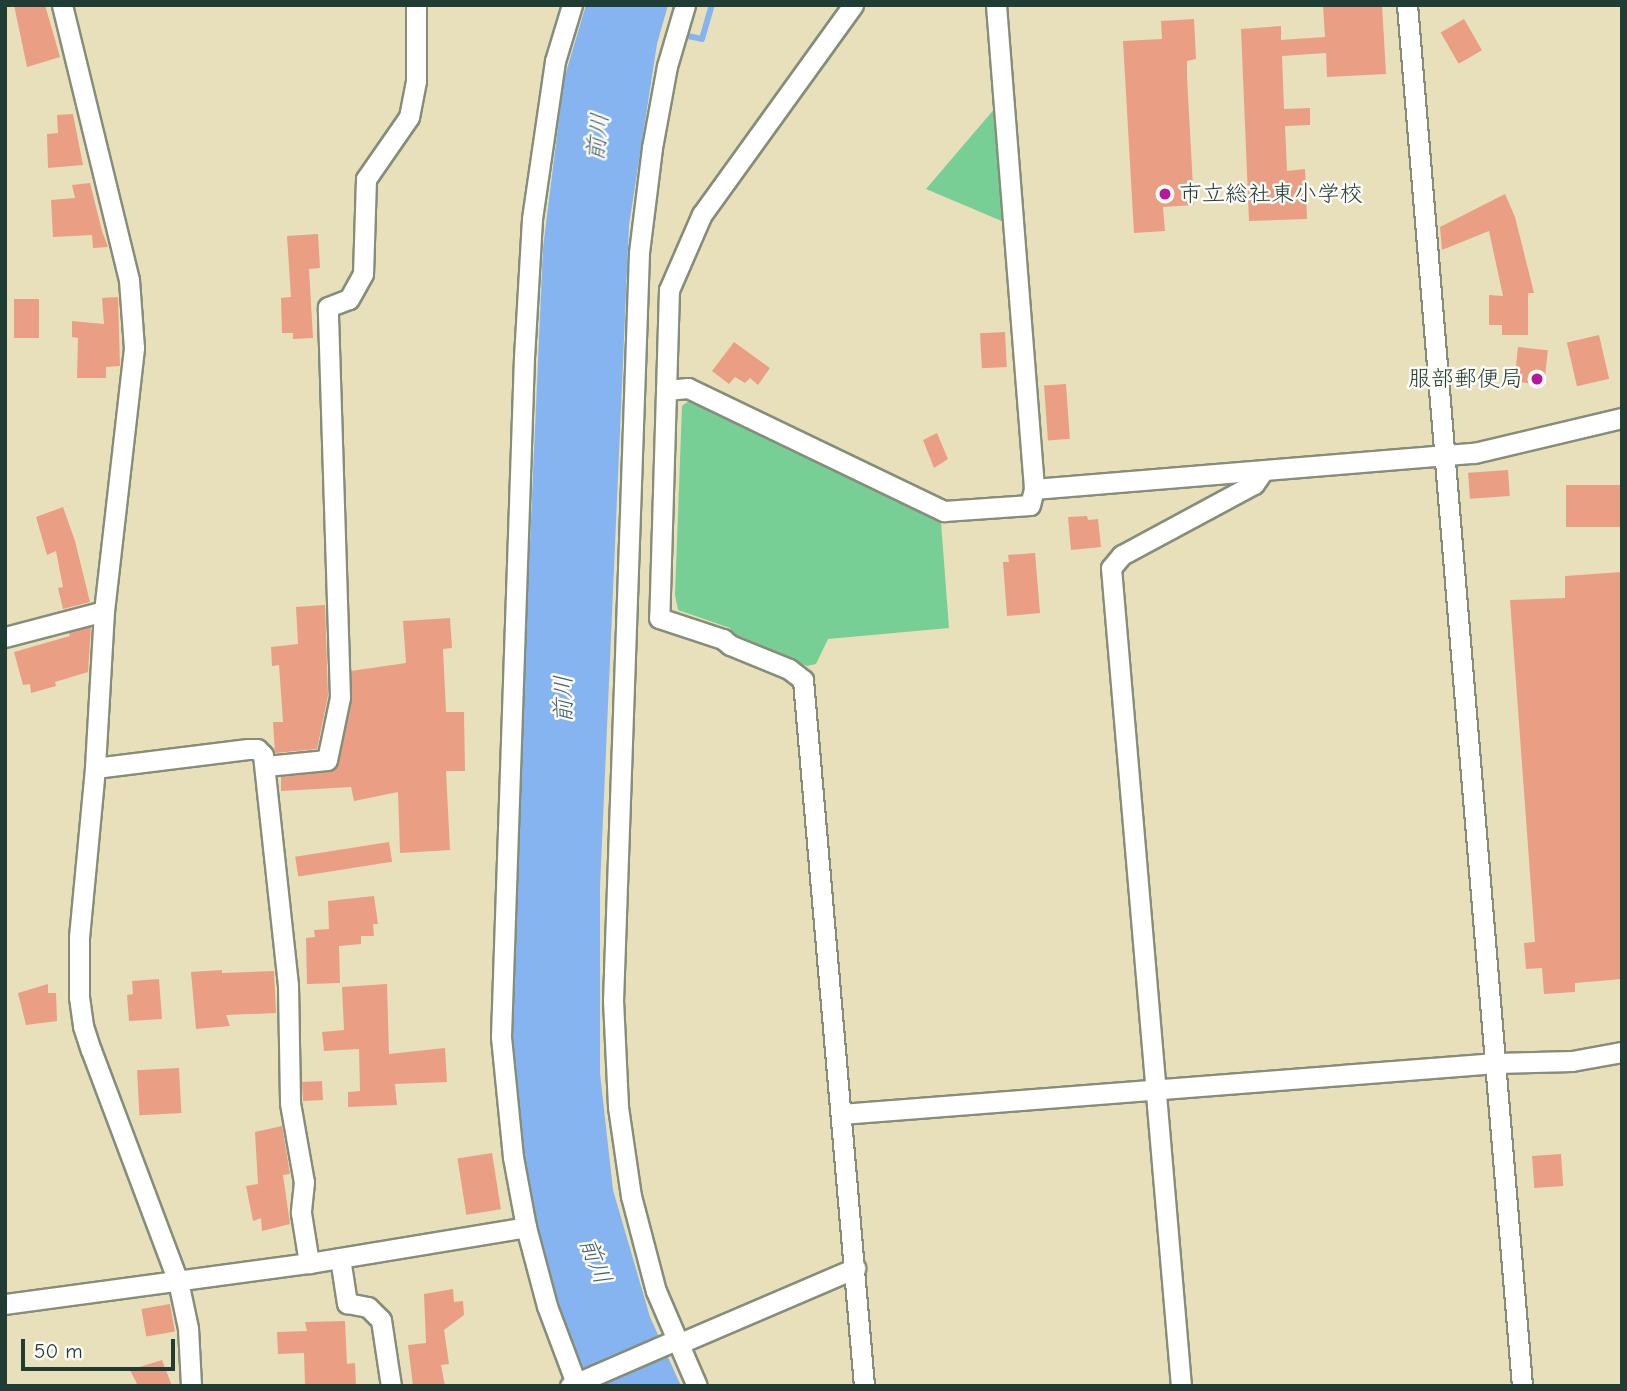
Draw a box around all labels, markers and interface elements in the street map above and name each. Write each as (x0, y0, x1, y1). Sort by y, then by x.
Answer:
water label: 前川 (581, 111, 615, 163)
place label: 市立総社東小学校 (1179, 180, 1363, 208)
marker: 市立総社東小学校 (1157, 186, 1173, 202)
place label: 服部郵便局 (1408, 365, 1523, 393)
marker: 服部郵便局 (1529, 371, 1545, 387)
water label: 前川 (550, 675, 578, 723)
water label: 前川 (573, 1233, 617, 1289)
scale bar (24, 1324, 178, 1368)
text: 50 m (34, 1339, 83, 1363)

